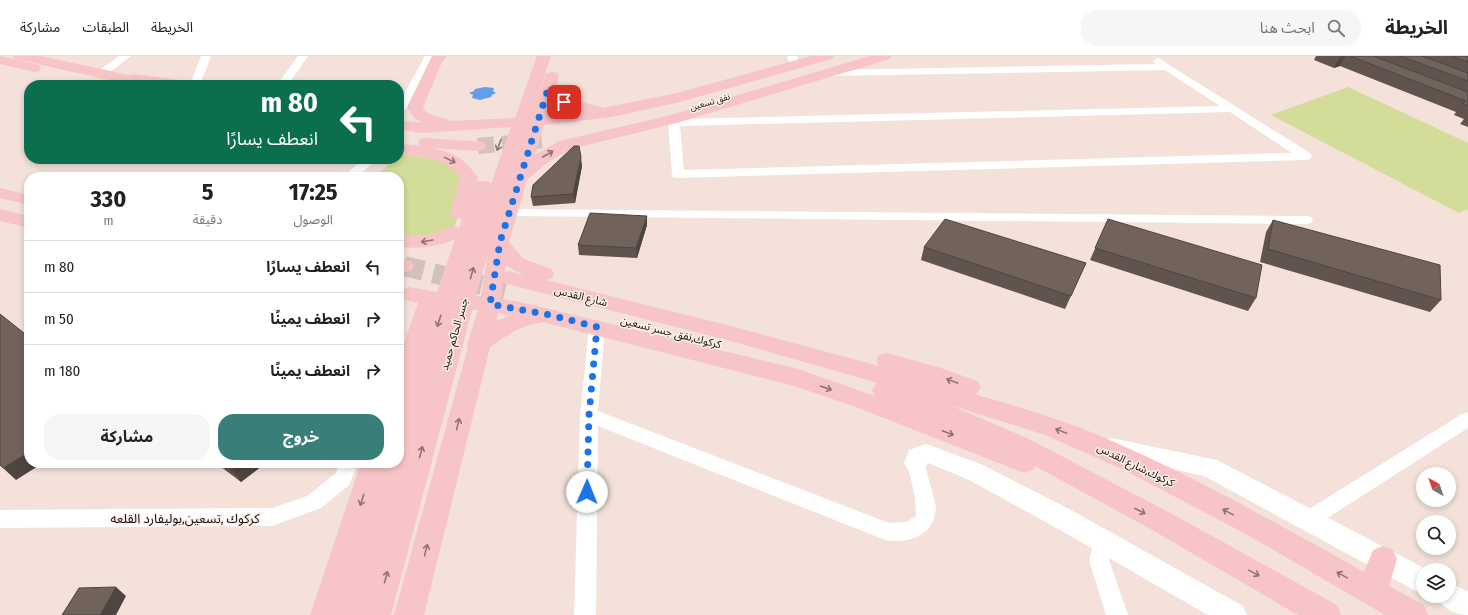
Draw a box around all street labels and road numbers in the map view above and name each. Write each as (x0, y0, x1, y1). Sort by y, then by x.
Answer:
street label: نفق تسعين (689, 92, 732, 113)
street label: شارع القدس (553, 284, 609, 310)
street label: جسر الحاكم حميد (438, 296, 473, 372)
street label: كركوك,نفق جسر تسعين (619, 314, 723, 351)
street label: كركوك,شارع القدس (1095, 441, 1177, 491)
street label: كركوك ,تسعين,بوليفارد القلعه (110, 511, 260, 527)

